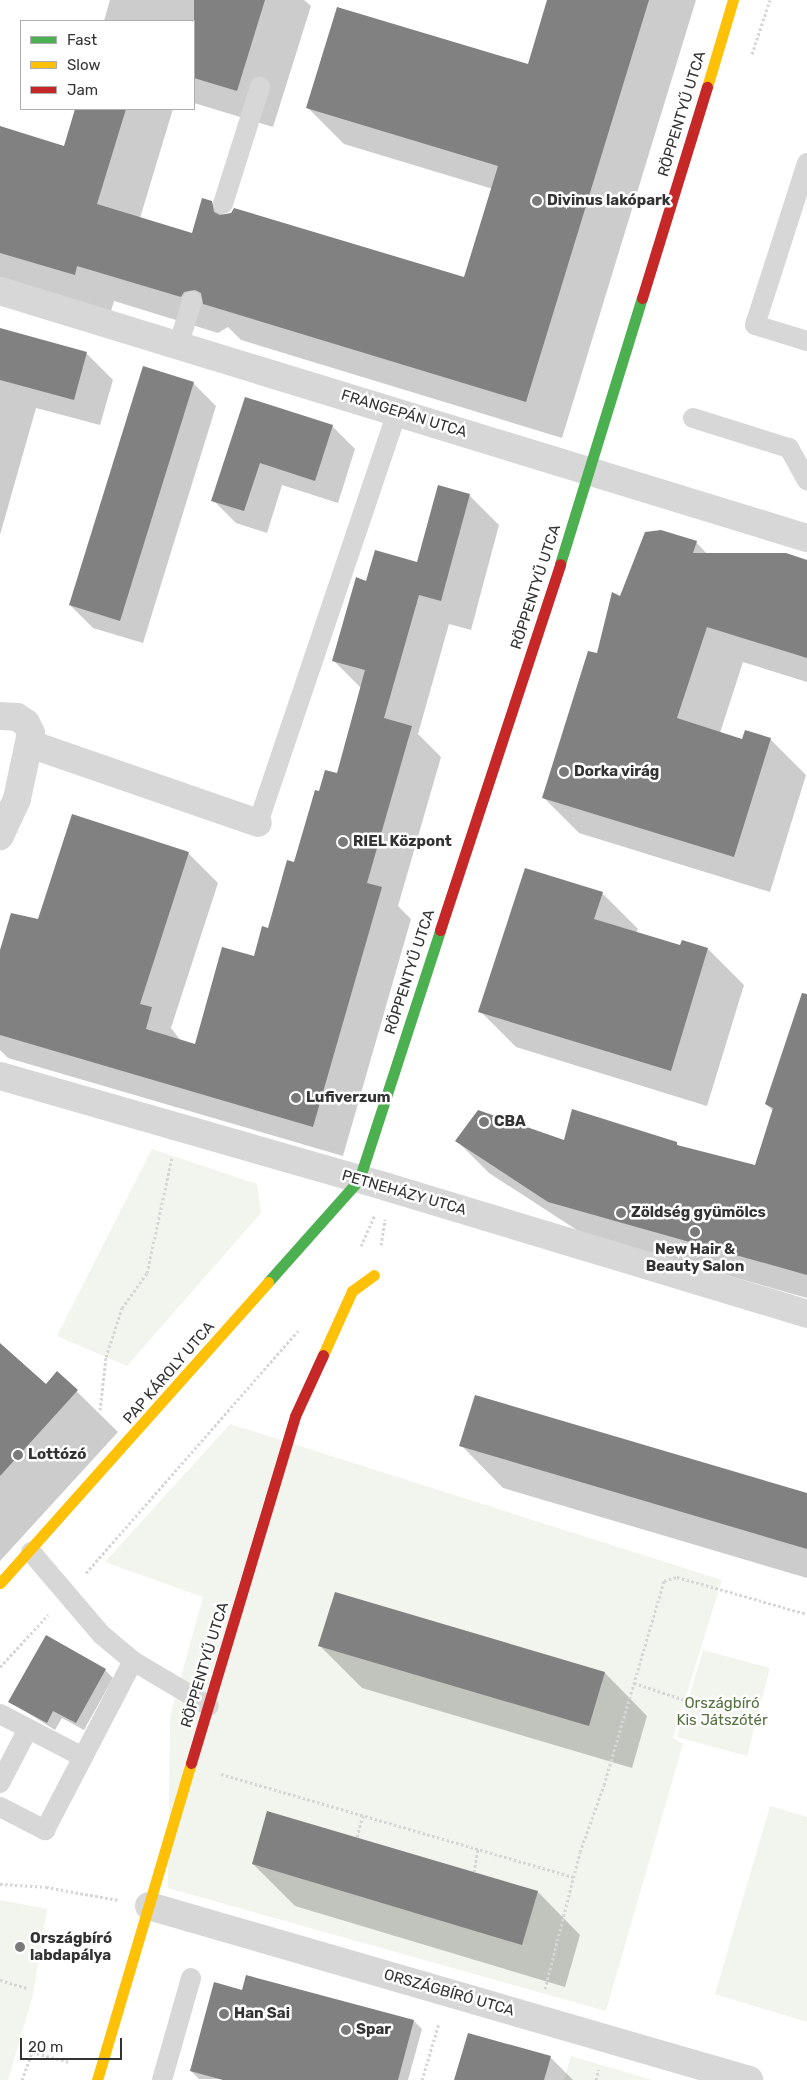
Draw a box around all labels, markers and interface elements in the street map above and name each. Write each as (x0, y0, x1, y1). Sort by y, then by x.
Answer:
legend (20, 20, 195, 110)
text: Fast (67, 31, 97, 49)
street label: RÖPPENTYŰ UTCA (654, 49, 710, 179)
text: Slow (67, 56, 100, 74)
text: Jam (67, 81, 98, 99)
place label: Divinus lakópark (547, 192, 671, 210)
marker: Divinus lakópark (531, 195, 543, 207)
street label: FRANGEPÁN UTCA (339, 386, 469, 442)
street label: RÖPPENTYŰ UTCA (507, 522, 565, 652)
place label: Dorka virág (574, 763, 660, 781)
marker: Dorka virág (558, 766, 570, 778)
place label: RIEL Központ (353, 833, 452, 851)
marker: RIEL Központ (337, 836, 349, 848)
street label: RÖPPENTYŰ UTCA (381, 907, 439, 1037)
place label: Lufiverzum (306, 1089, 391, 1107)
marker: Lufiverzum (290, 1092, 302, 1104)
place label: CBA (494, 1113, 526, 1131)
marker: CBA (478, 1116, 490, 1128)
street label: PETNEHÁZY UTCA (340, 1167, 468, 1219)
place label: Zöldség gyümölcs (631, 1204, 766, 1222)
marker: Zöldség gyümölcs (615, 1207, 627, 1219)
marker: New Hair & Beauty Salon (689, 1226, 701, 1238)
place label: New Hair & Beauty Salon (646, 1240, 744, 1275)
street label: PAP KÁROLY UTCA (119, 1318, 219, 1428)
place label: Lottózó (28, 1446, 86, 1464)
marker: Lottózó (12, 1449, 24, 1461)
street label: RÖPPENTYŰ UTCA (177, 1600, 233, 1730)
park label: Országbíró Kis Játszótér (676, 1694, 768, 1729)
place label: Országbíró labdapálya (30, 1929, 112, 1964)
marker: Országbíró labdapálya (14, 1941, 26, 1953)
street label: ORSZÁGBÍRÓ UTCA (382, 1966, 516, 2020)
place label: Han Sai (234, 2005, 290, 2023)
marker: Han Sai (218, 2008, 230, 2020)
place label: Spar (356, 2021, 391, 2039)
marker: Spar (340, 2024, 352, 2036)
scale bar (22, 2028, 125, 2060)
text: 20 m (28, 2038, 63, 2056)

